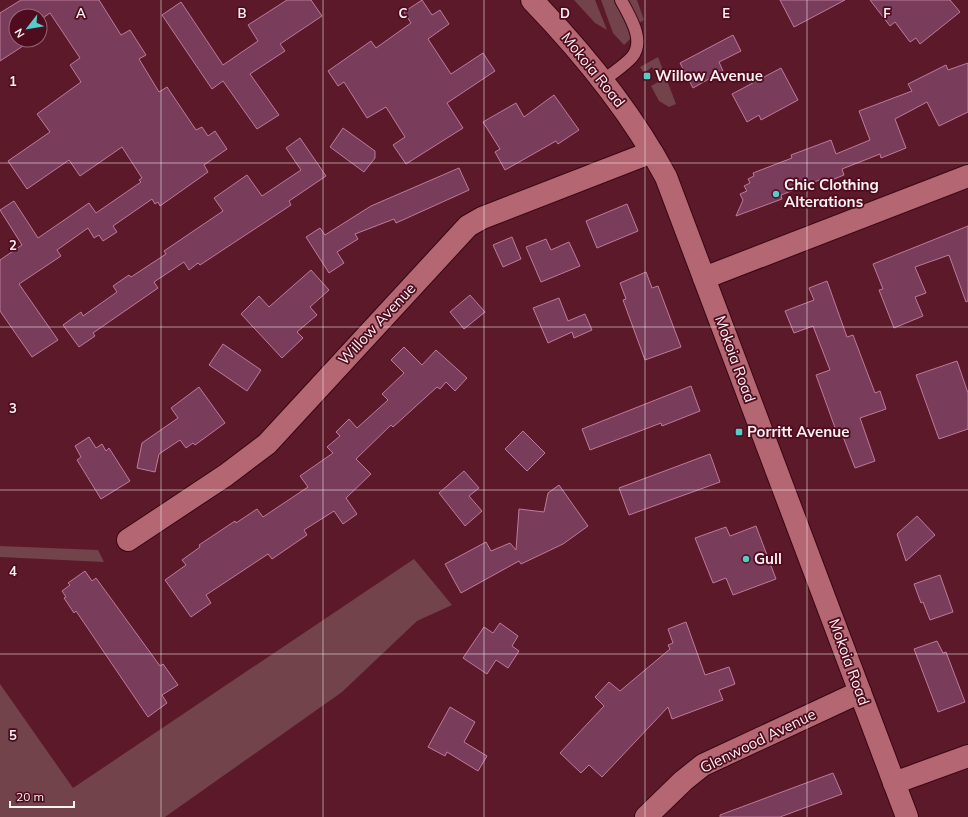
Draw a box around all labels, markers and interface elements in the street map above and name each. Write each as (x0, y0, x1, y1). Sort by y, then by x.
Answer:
text: A (76, 5, 86, 21)
text: B (238, 5, 247, 21)
text: C (399, 5, 408, 21)
text: D (560, 5, 570, 21)
text: E (722, 5, 730, 21)
text: F (883, 5, 891, 21)
north arrow (8, 8, 48, 48)
text: N (11, 26, 28, 40)
street label: Mokoia Road (557, 28, 629, 111)
place label: Willow Avenue (655, 66, 763, 85)
marker: Willow Avenue (642, 71, 652, 81)
text: 1 (9, 73, 17, 89)
place label: Chic Clothing Alterations (784, 175, 879, 211)
marker: Chic Clothing Alterations (771, 189, 781, 199)
text: 2 (9, 237, 17, 253)
street label: Willow Avenue (334, 279, 419, 369)
street label: Mokoia Road (711, 313, 760, 405)
text: 3 (9, 400, 17, 416)
place label: Porritt Avenue (747, 422, 850, 441)
marker: Porritt Avenue (734, 427, 744, 437)
place label: Gull (754, 549, 782, 568)
marker: Gull (741, 554, 751, 564)
text: 4 (9, 563, 17, 579)
street label: Mokoia Road (825, 616, 874, 708)
street label: Glenwood Avenue (697, 704, 819, 777)
text: 5 (9, 727, 17, 743)
scale bar (10, 783, 74, 809)
text: 20 m (16, 789, 44, 804)

